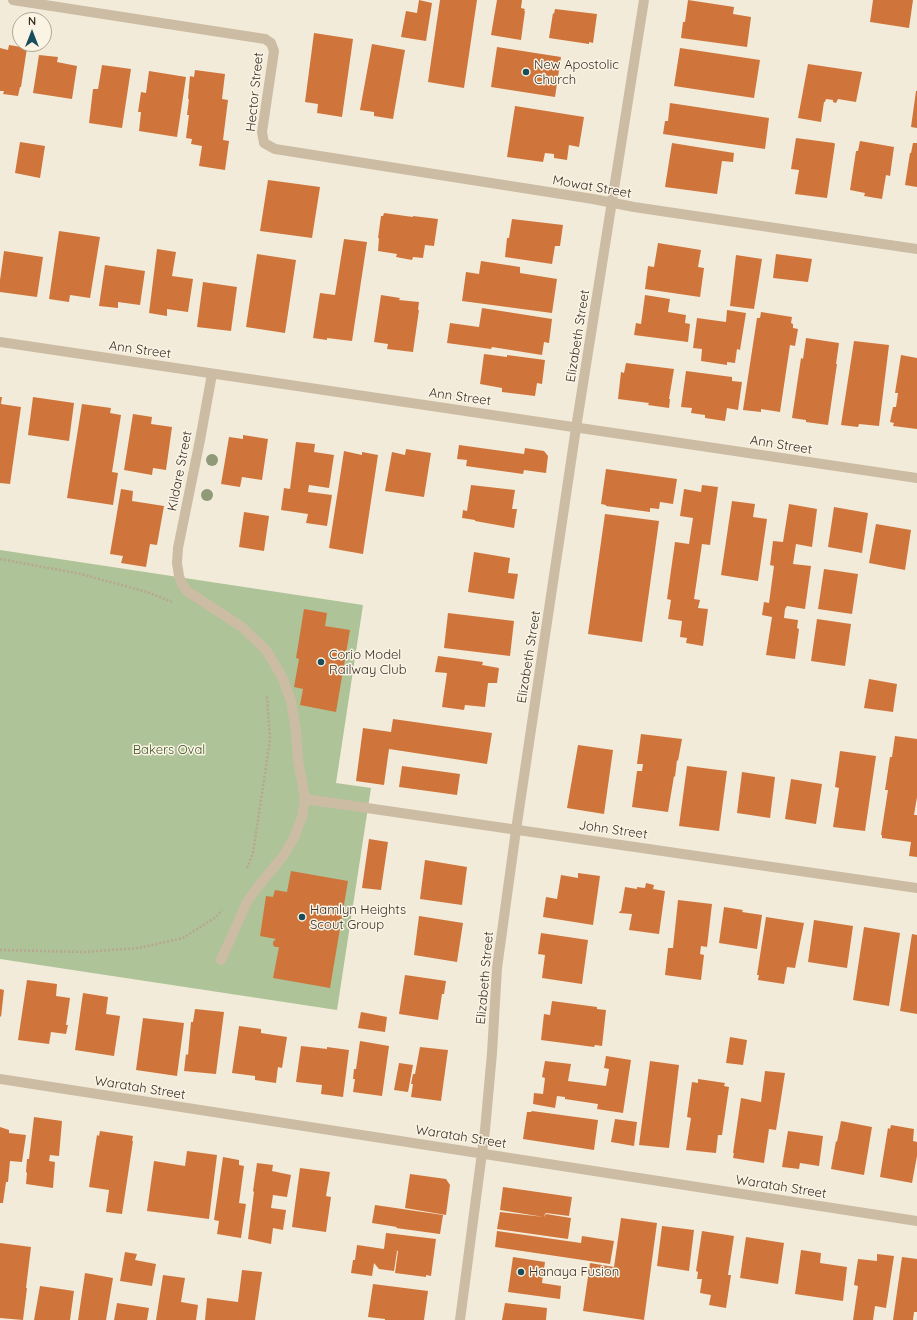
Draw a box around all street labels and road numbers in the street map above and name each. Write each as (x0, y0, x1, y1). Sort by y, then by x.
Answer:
street label: Hector Street (243, 52, 267, 132)
street label: Mowat Street (551, 172, 633, 202)
street label: Elizabeth Street (563, 289, 593, 383)
street label: Ann Street (108, 338, 172, 362)
street label: Ann Street (428, 385, 492, 409)
street label: Kildare Street (165, 430, 195, 512)
street label: Ann Street (749, 432, 813, 458)
street label: Elizabeth Street (514, 610, 544, 704)
street label: John Street (578, 817, 648, 843)
street label: Elizabeth Street (473, 931, 497, 1025)
street label: Waratah Street (93, 1073, 187, 1103)
street label: Waratah Street (414, 1122, 508, 1152)
street label: Waratah Street (734, 1172, 828, 1202)

